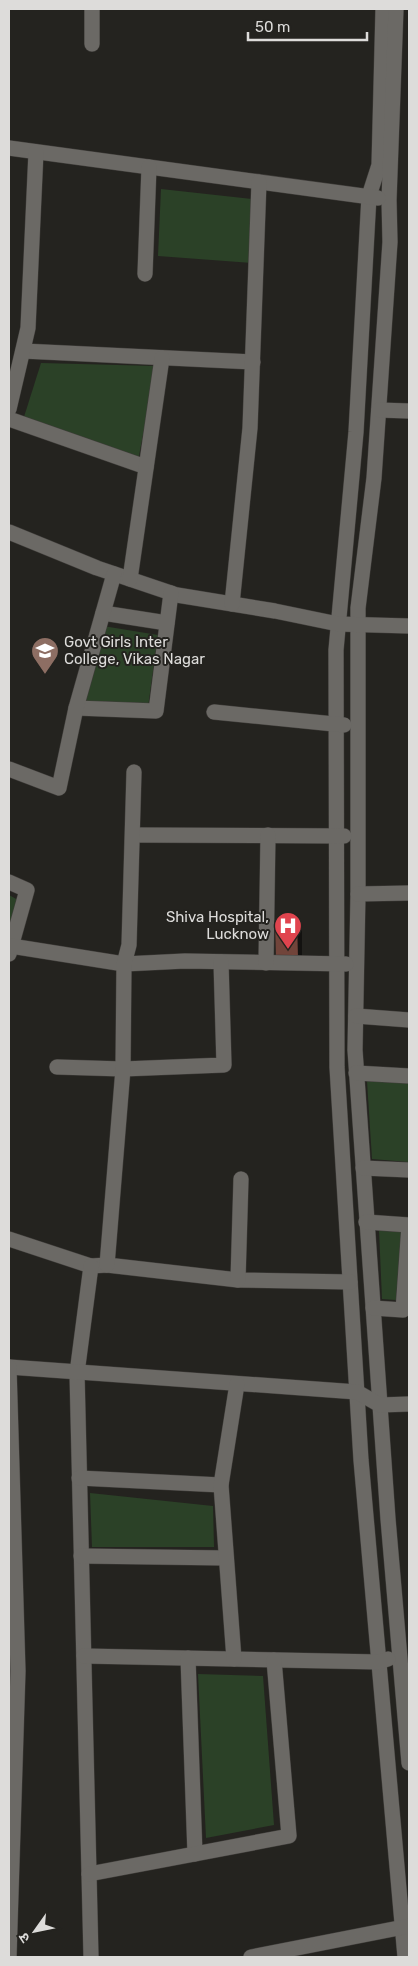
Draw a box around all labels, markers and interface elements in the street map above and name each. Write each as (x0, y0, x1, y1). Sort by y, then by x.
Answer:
scale bar (248, 10, 367, 42)
text: 50 m (255, 18, 290, 36)
place label: Govt Girls Inter College, Vikas Nagar (64, 633, 205, 668)
school or university icon: Govt Girls Inter College, Vikas Nagar (30, 636, 60, 675)
place label: Shiva Hospital, Lucknow (166, 908, 269, 943)
hospital icon: Shiva Hospital, Lucknow (273, 911, 303, 950)
north arrow (10, 1906, 60, 1956)
text: उ (15, 1929, 34, 1946)

